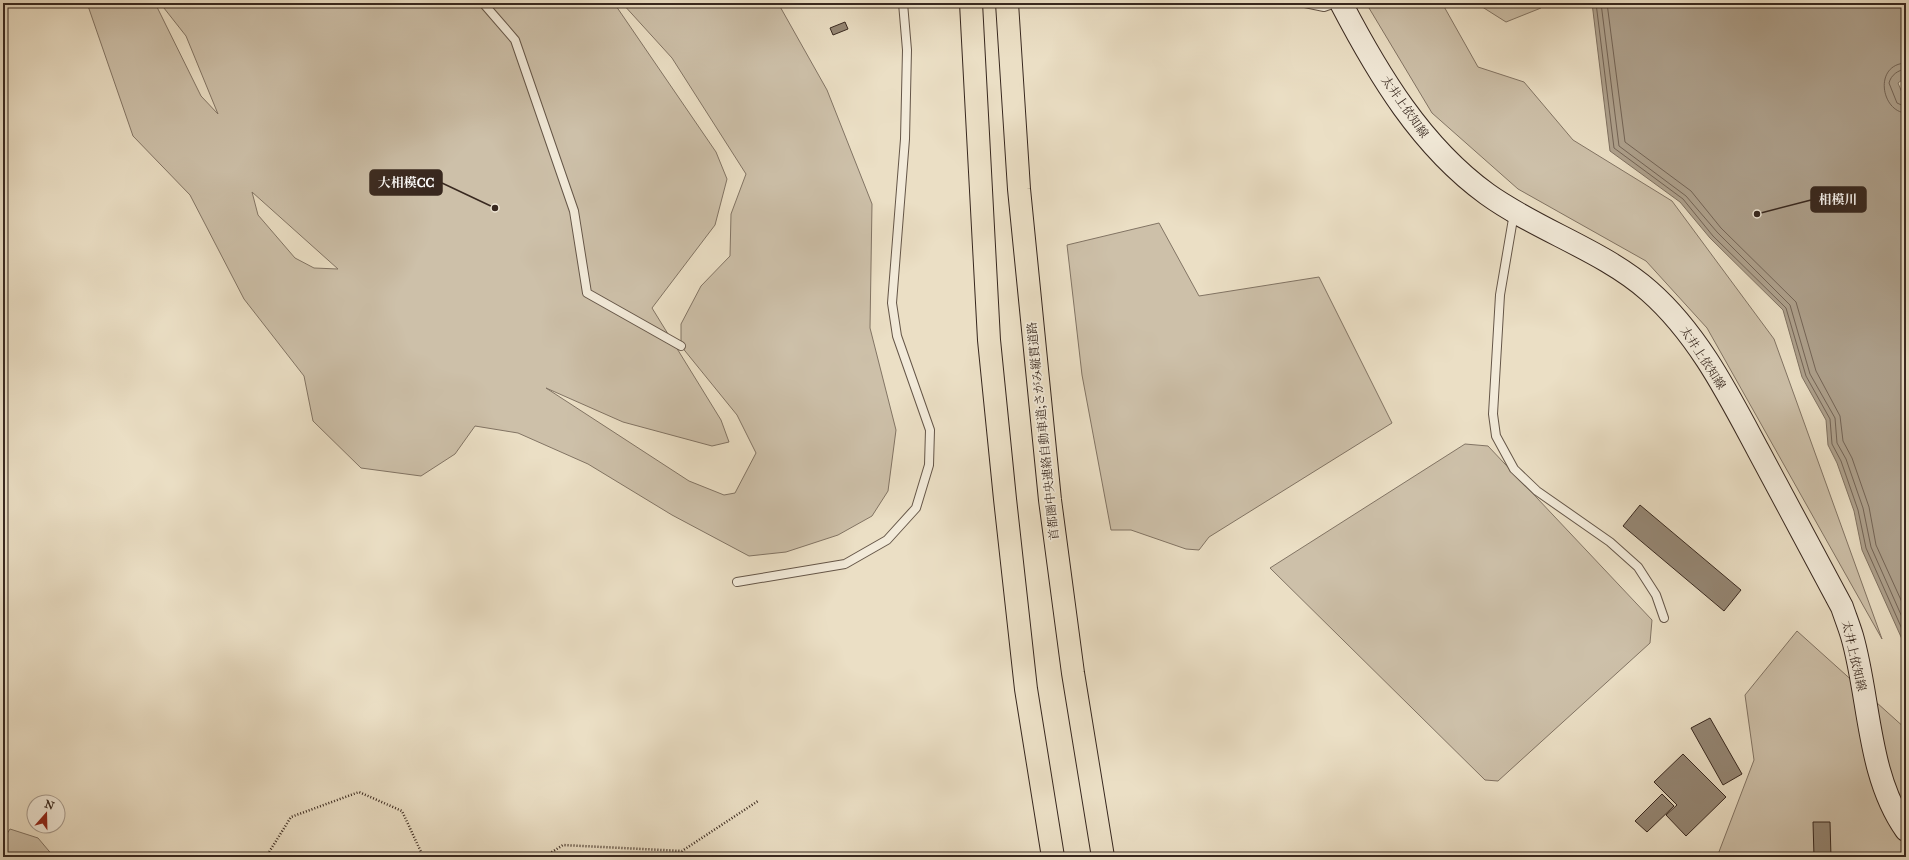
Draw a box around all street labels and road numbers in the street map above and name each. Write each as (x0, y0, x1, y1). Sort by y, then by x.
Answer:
street label: 太井上依知線 (1379, 73, 1431, 141)
street label: 首都圏中央連絡自動車道;さがみ縦貫道路 (1025, 321, 1061, 541)
street label: 太井上依知線 (1678, 324, 1728, 392)
street label: 太井上依知線 (1839, 619, 1869, 693)

